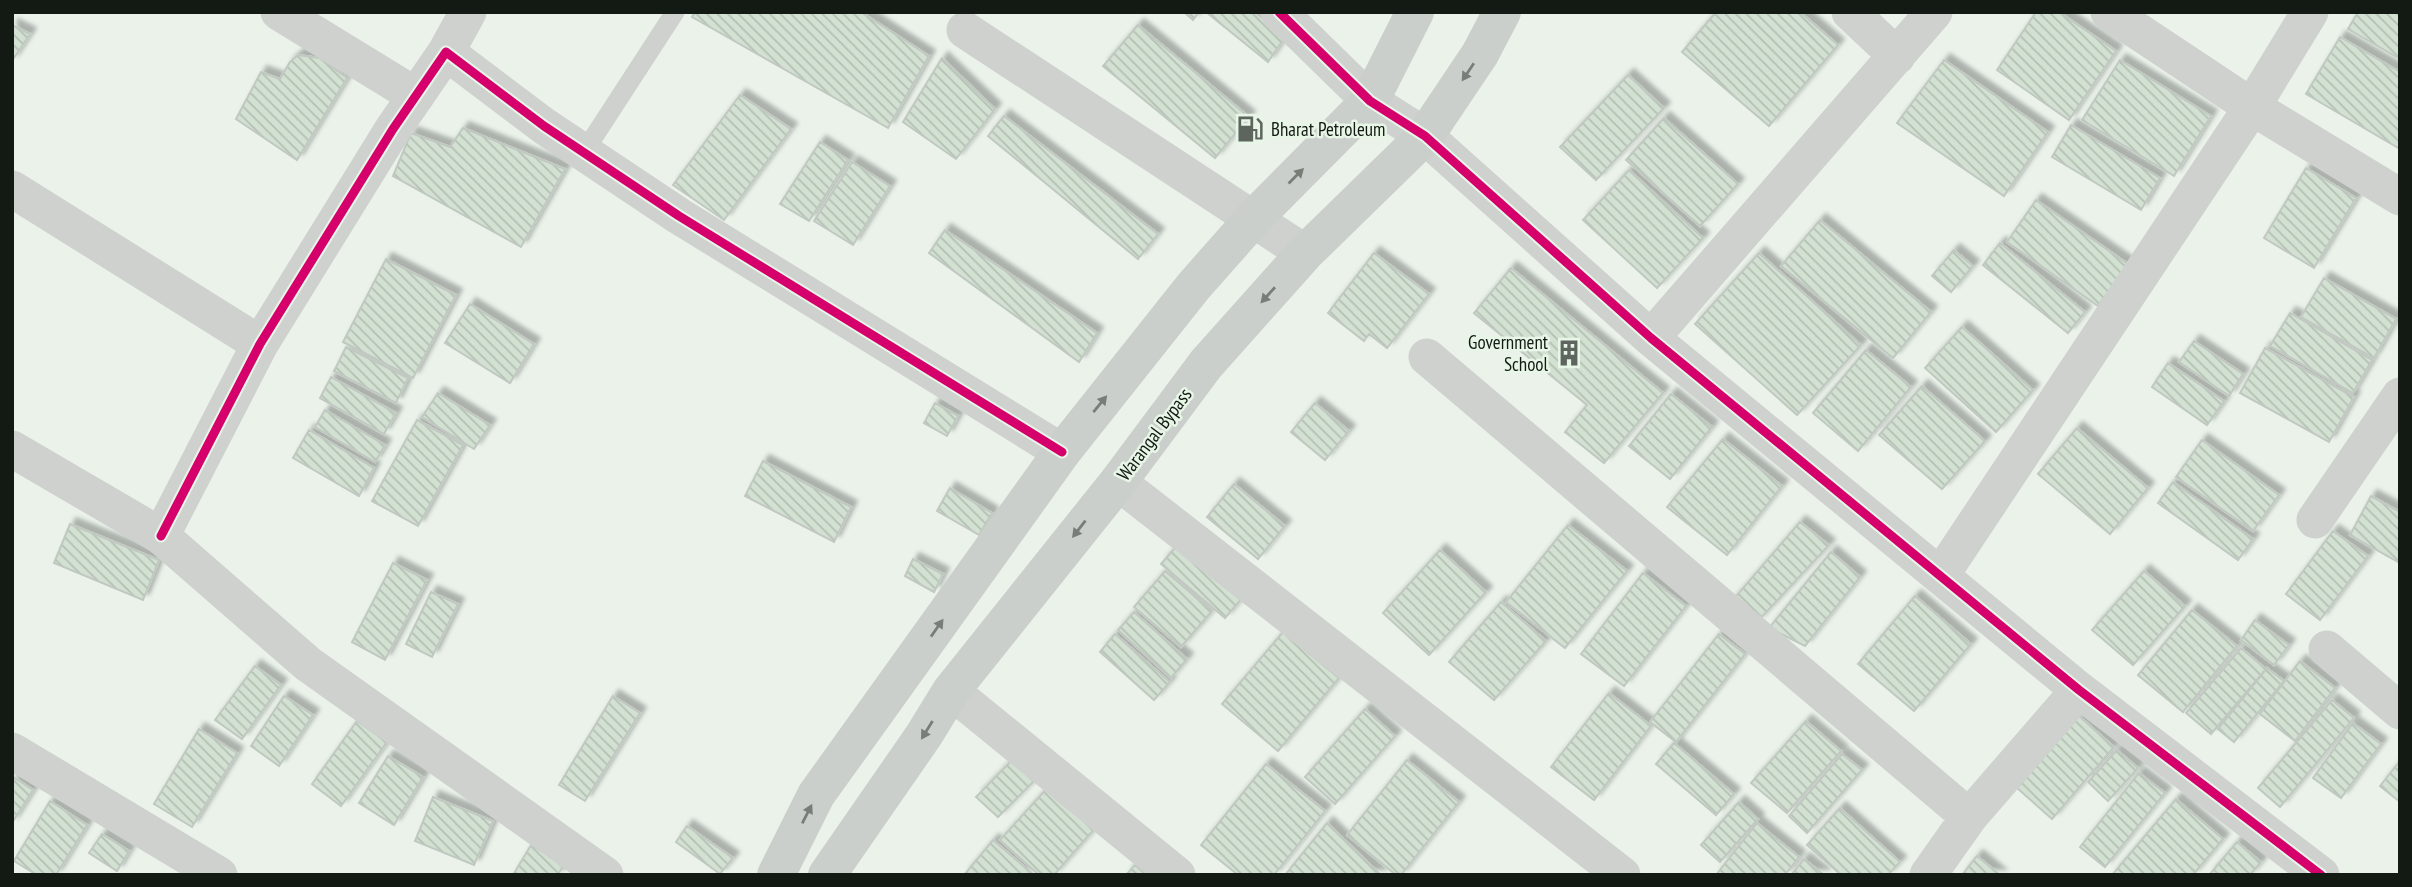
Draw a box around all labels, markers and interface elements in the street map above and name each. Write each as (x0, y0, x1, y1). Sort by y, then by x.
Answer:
one-way arrow (1462, 62, 1475, 81)
fuel station icon: Bharat Petroleum (1235, 114, 1265, 144)
place label: Bharat Petroleum (1271, 117, 1385, 141)
one-way arrow (1288, 168, 1304, 184)
one-way arrow (1260, 286, 1276, 304)
place label: Government School (1468, 330, 1549, 376)
building icon: Government School (1554, 338, 1584, 368)
street label: Warangal Bypass (1111, 383, 1197, 485)
one-way arrow (1092, 395, 1106, 413)
one-way arrow (1071, 519, 1086, 537)
one-way arrow (930, 619, 944, 637)
one-way arrow (921, 720, 934, 739)
one-way arrow (801, 804, 812, 824)

